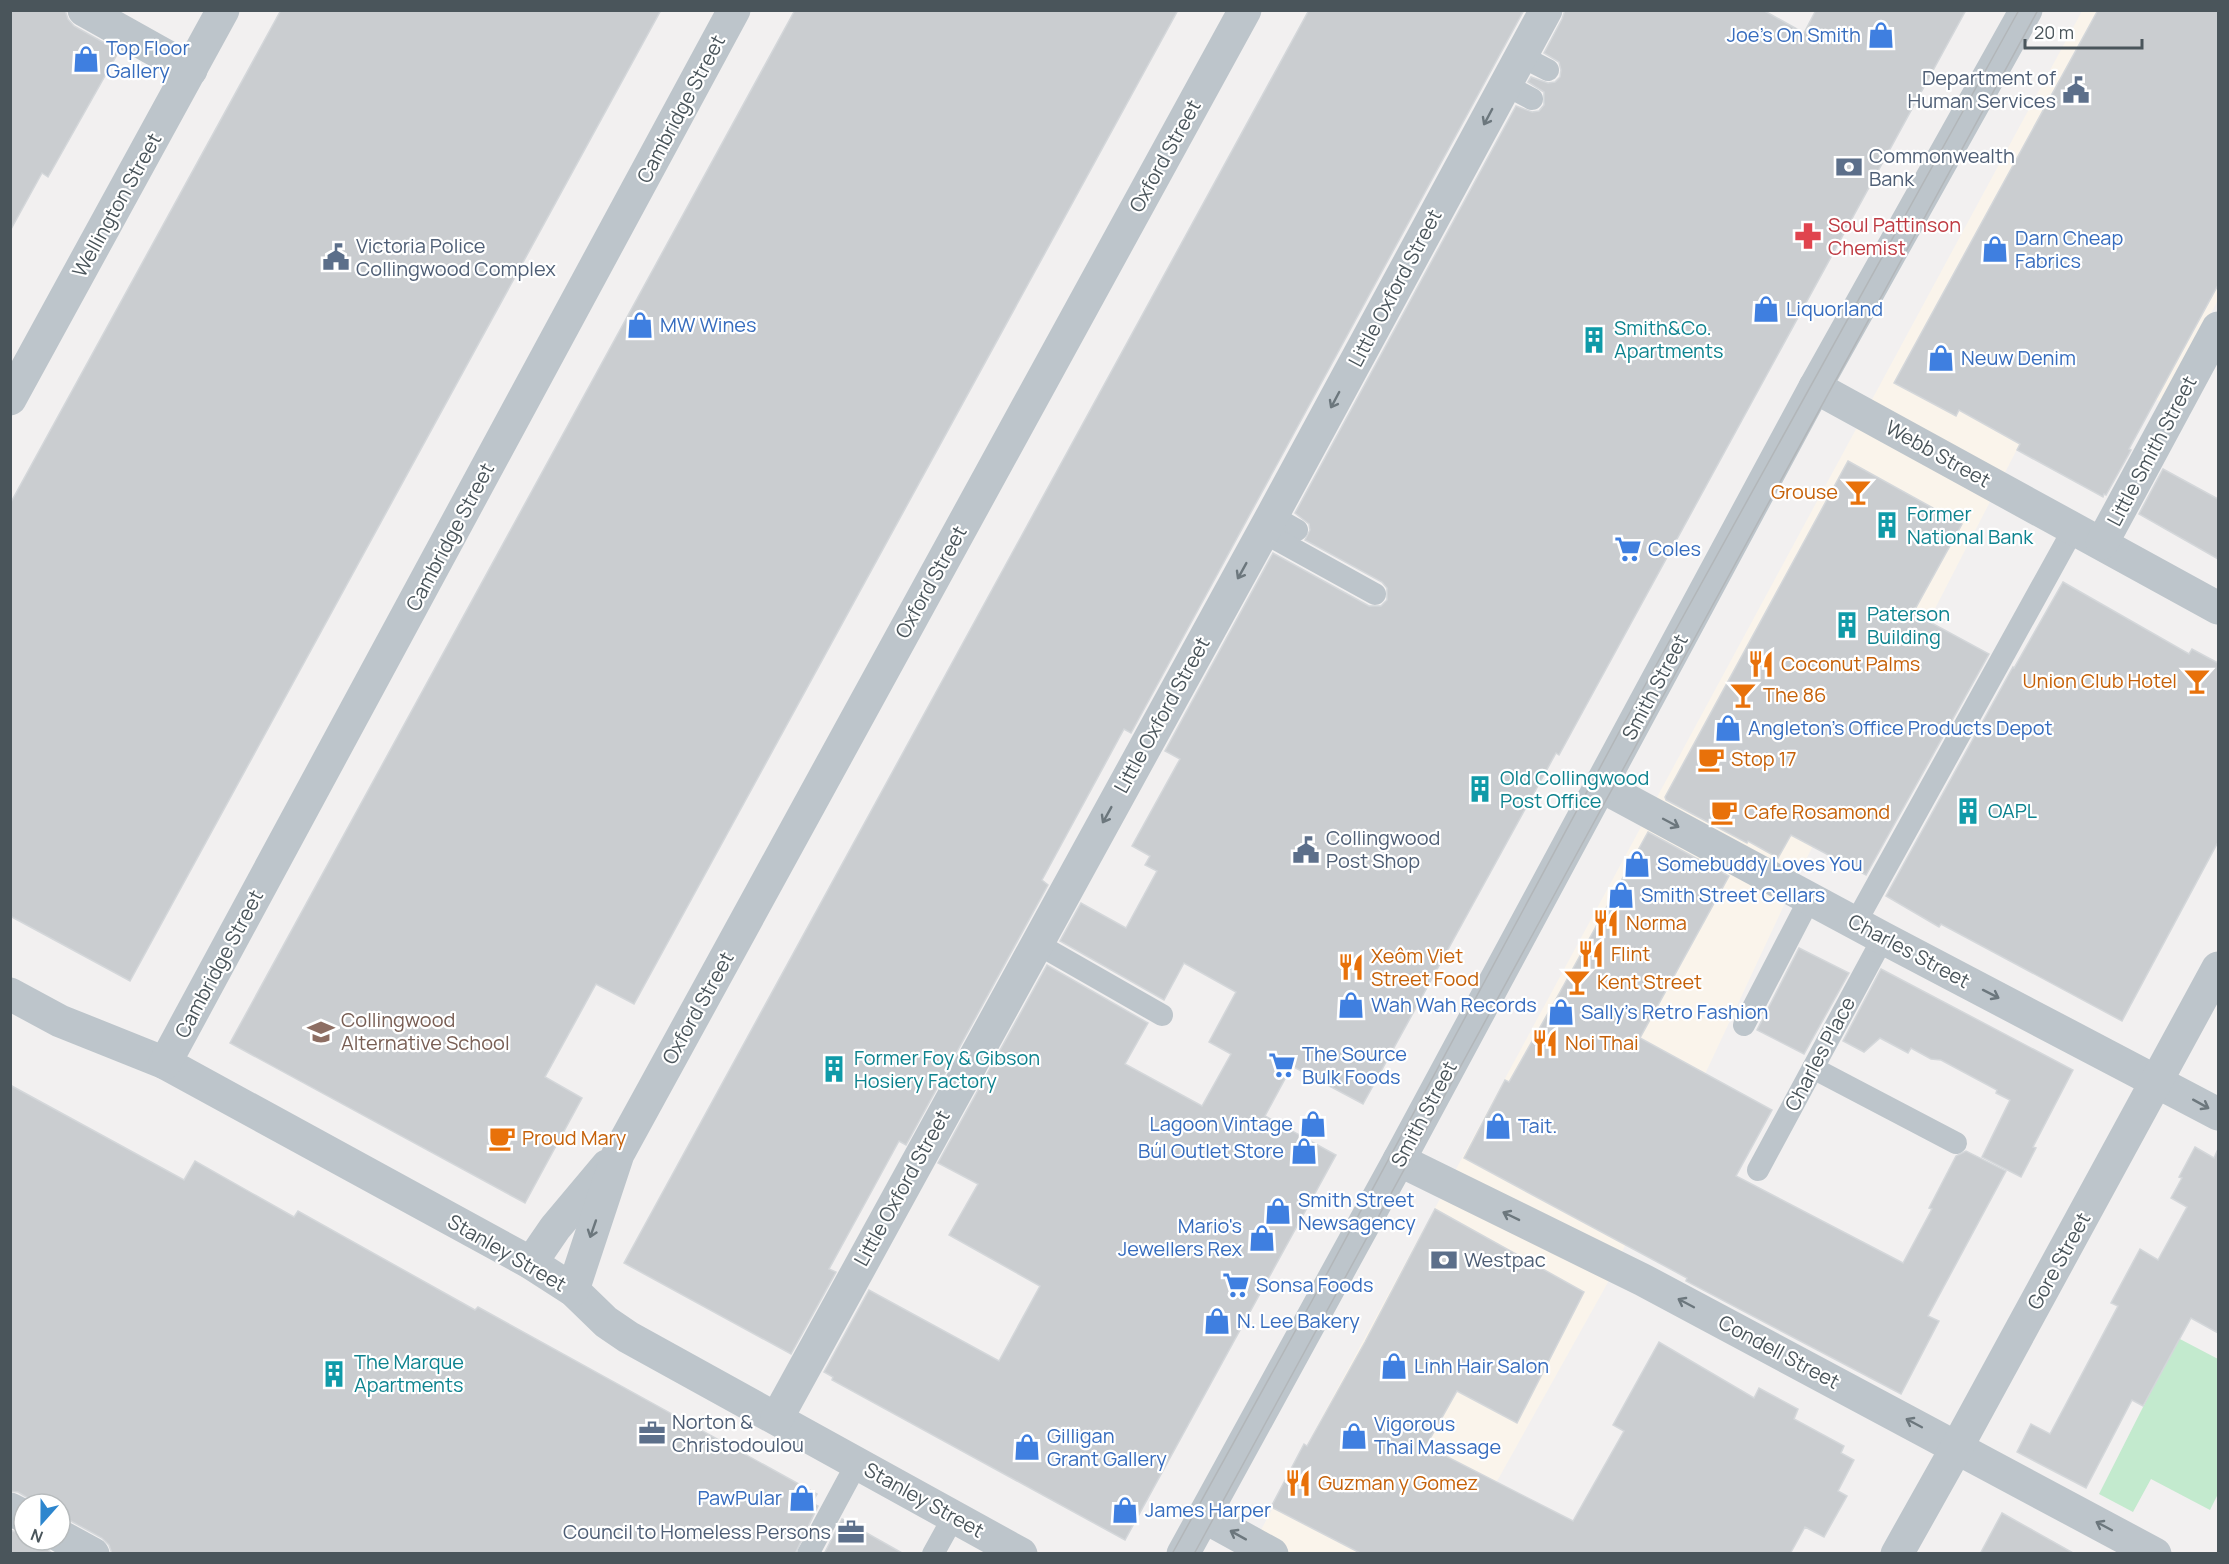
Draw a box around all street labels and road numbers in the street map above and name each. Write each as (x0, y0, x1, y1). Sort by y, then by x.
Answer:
street label: Cambridge Street (630, 30, 731, 188)
street label: Oxford Street (1123, 95, 1207, 217)
street label: Wellington Street (66, 128, 167, 282)
street label: Little Oxford Street (1342, 204, 1448, 371)
street label: Little Smith Street (2101, 371, 2203, 531)
street label: Webb Street (1881, 414, 1995, 493)
street label: Cambridge Street (399, 458, 500, 616)
street label: Oxford Street (889, 521, 973, 643)
street label: Smith Street (1615, 629, 1694, 745)
street label: Little Oxford Street (1107, 632, 1216, 798)
street label: Cambridge Street (168, 885, 269, 1043)
street label: Charles Street (1844, 907, 1975, 994)
street label: Oxford Street (656, 947, 740, 1069)
street label: Charles Place (1778, 992, 1861, 1116)
street label: Smith Street (1384, 1056, 1463, 1172)
street label: Little Oxford Street (847, 1105, 956, 1271)
street label: Gore Street (2021, 1207, 2096, 1314)
street label: Stanley Street (443, 1208, 571, 1297)
street label: Condell Street (1714, 1308, 1845, 1395)
street label: Stanley Street (860, 1456, 989, 1544)

